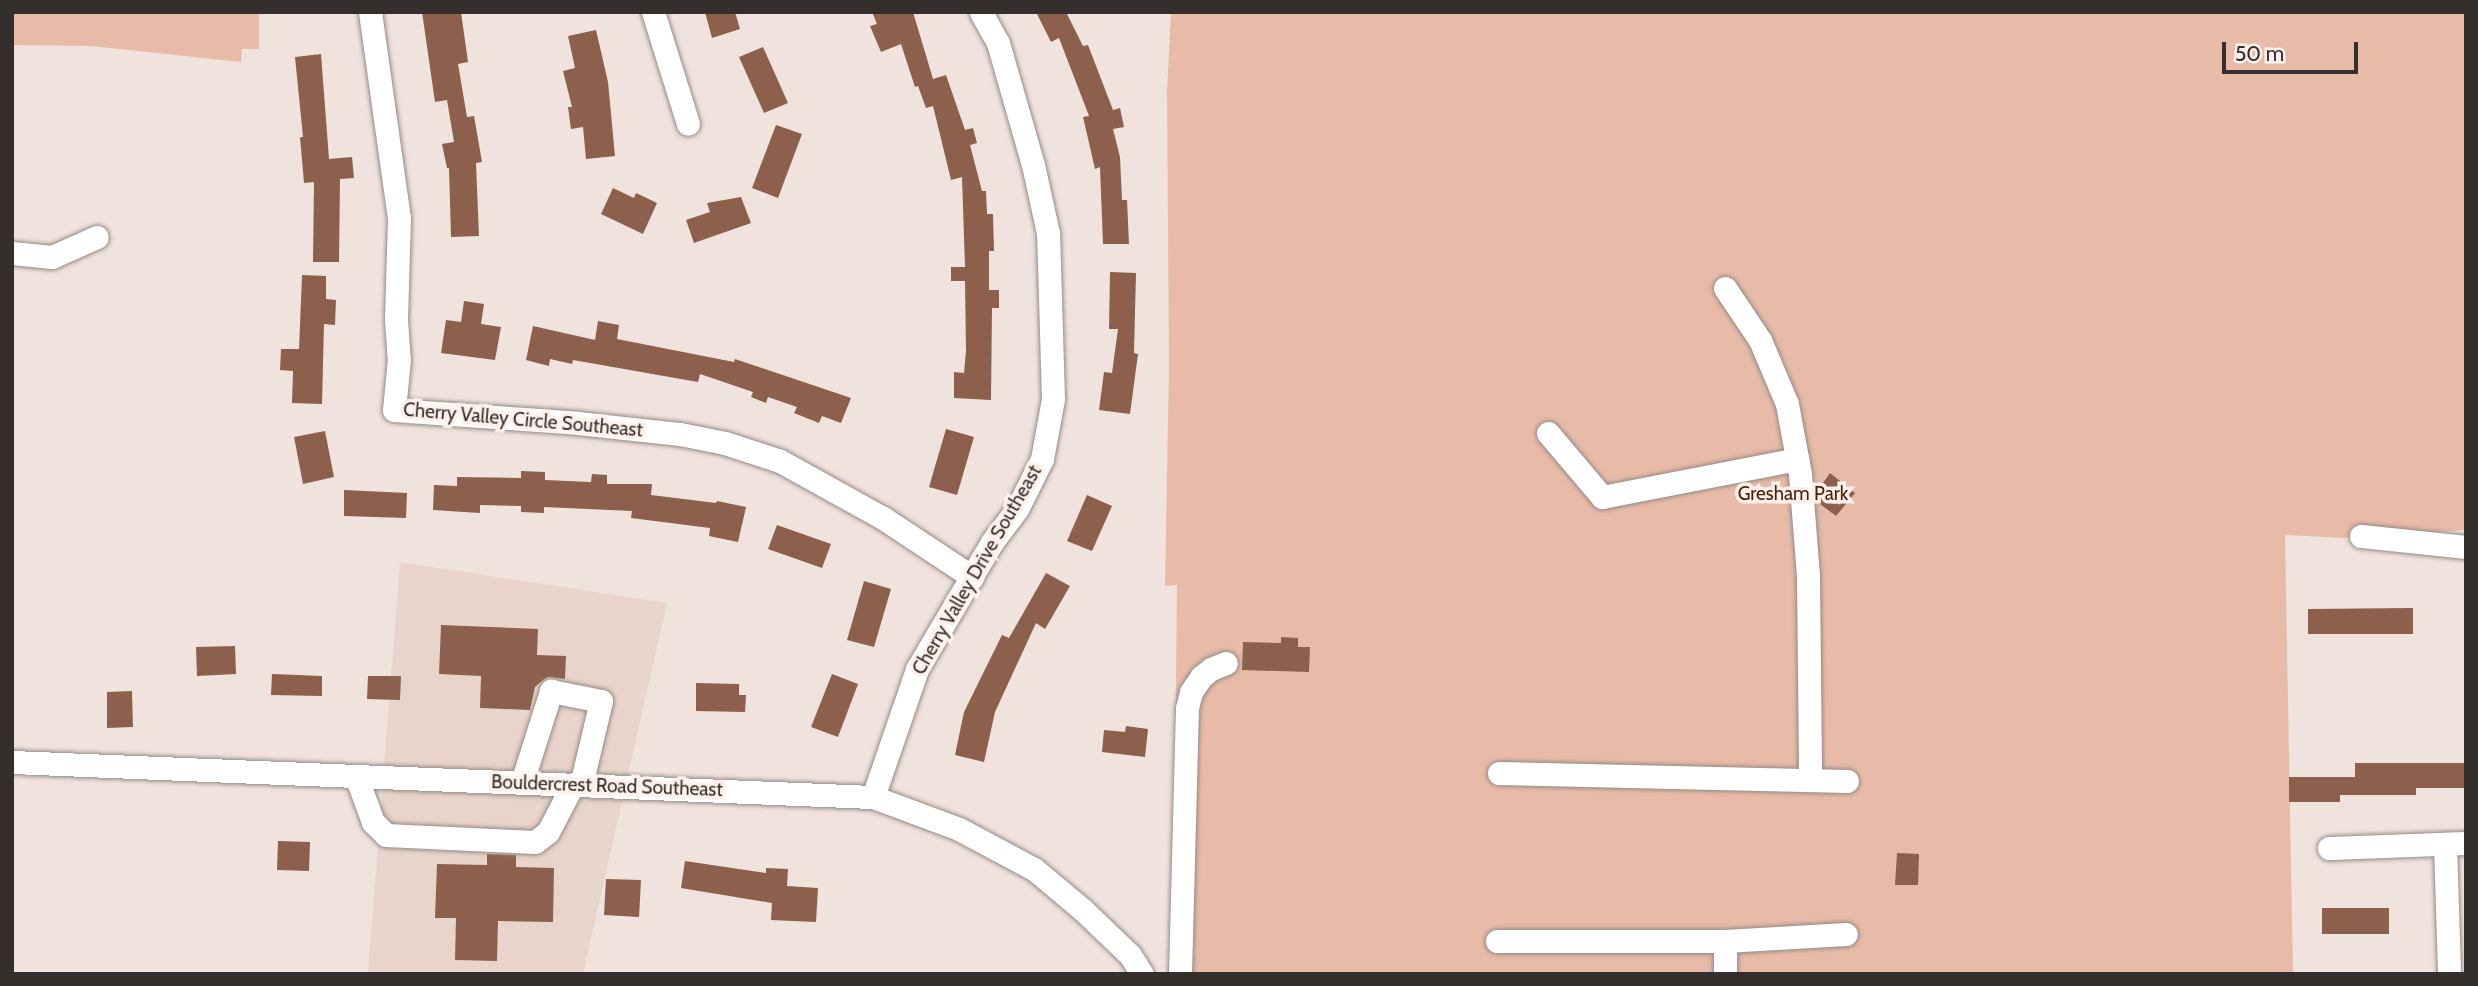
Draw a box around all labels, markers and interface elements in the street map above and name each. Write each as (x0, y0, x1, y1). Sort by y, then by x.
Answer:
scale bar (2226, 28, 2362, 72)
text: 50 m (2235, 41, 2284, 66)
street label: Cherry Valley Circle Southeast (402, 398, 644, 442)
street label: Cherry Valley Drive Southeast (908, 461, 1046, 679)
park label: Gresham Park (1738, 483, 1848, 505)
street label: Bouldercrest Road Southeast (491, 771, 723, 801)

